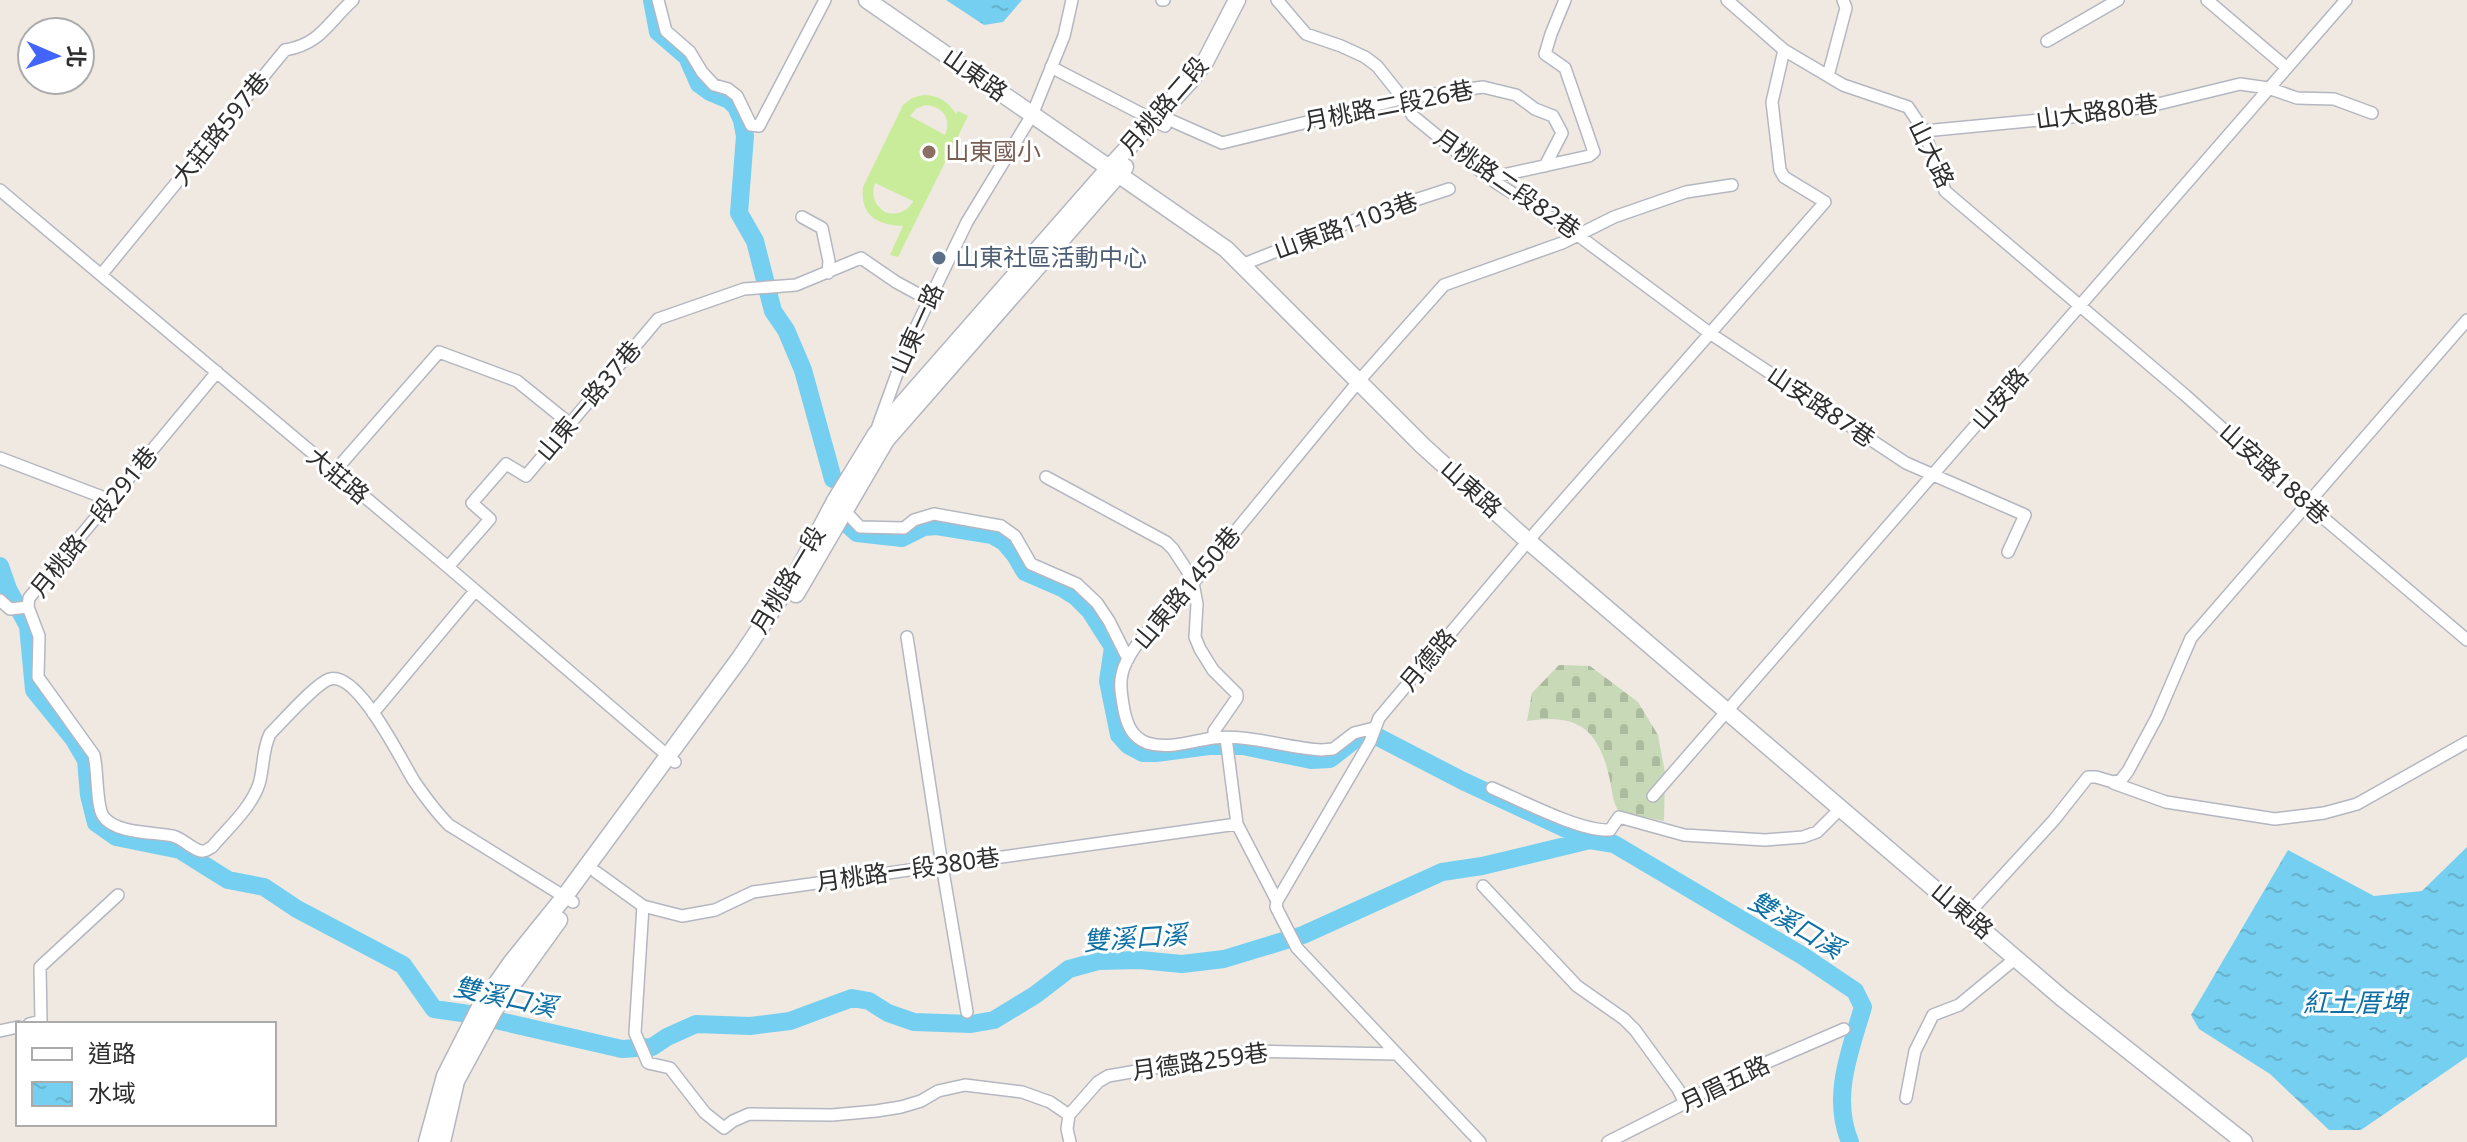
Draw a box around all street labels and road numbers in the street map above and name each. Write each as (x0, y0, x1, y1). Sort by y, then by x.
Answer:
street label: 山東路 (937, 40, 1015, 108)
street label: 月桃路二段 (1111, 49, 1215, 161)
street label: 大莊路597巷 (164, 64, 276, 192)
street label: 月桃路二段26巷 (1301, 72, 1476, 137)
street label: 山大路80巷 (2033, 86, 2160, 135)
street label: 山大路 (1902, 114, 1963, 193)
street label: 月桃路二段82巷 (1428, 120, 1588, 245)
street label: 山東路1103巷 (1269, 183, 1422, 266)
street label: 山東一路 (881, 278, 950, 379)
street label: 山東一路37巷 (528, 333, 648, 467)
street label: 山安路87巷 (1761, 358, 1882, 454)
street label: 山安路 (1963, 360, 2035, 436)
street label: 山安路188巷 (2213, 415, 2337, 531)
street label: 月桃路一段291巷 (22, 439, 164, 603)
street label: 大莊路 (301, 439, 377, 511)
street label: 山東路 (1434, 452, 1510, 524)
street label: 月桃路一段 (742, 519, 832, 639)
street label: 山東路1450巷 (1125, 519, 1247, 655)
street label: 月德路 (1391, 621, 1463, 697)
street label: 月桃路一段380巷 (814, 839, 1002, 898)
street label: 山東路 (1925, 874, 2001, 946)
street label: 月德路259巷 (1130, 1035, 1270, 1086)
street label: 月眉五路 (1674, 1047, 1775, 1119)

